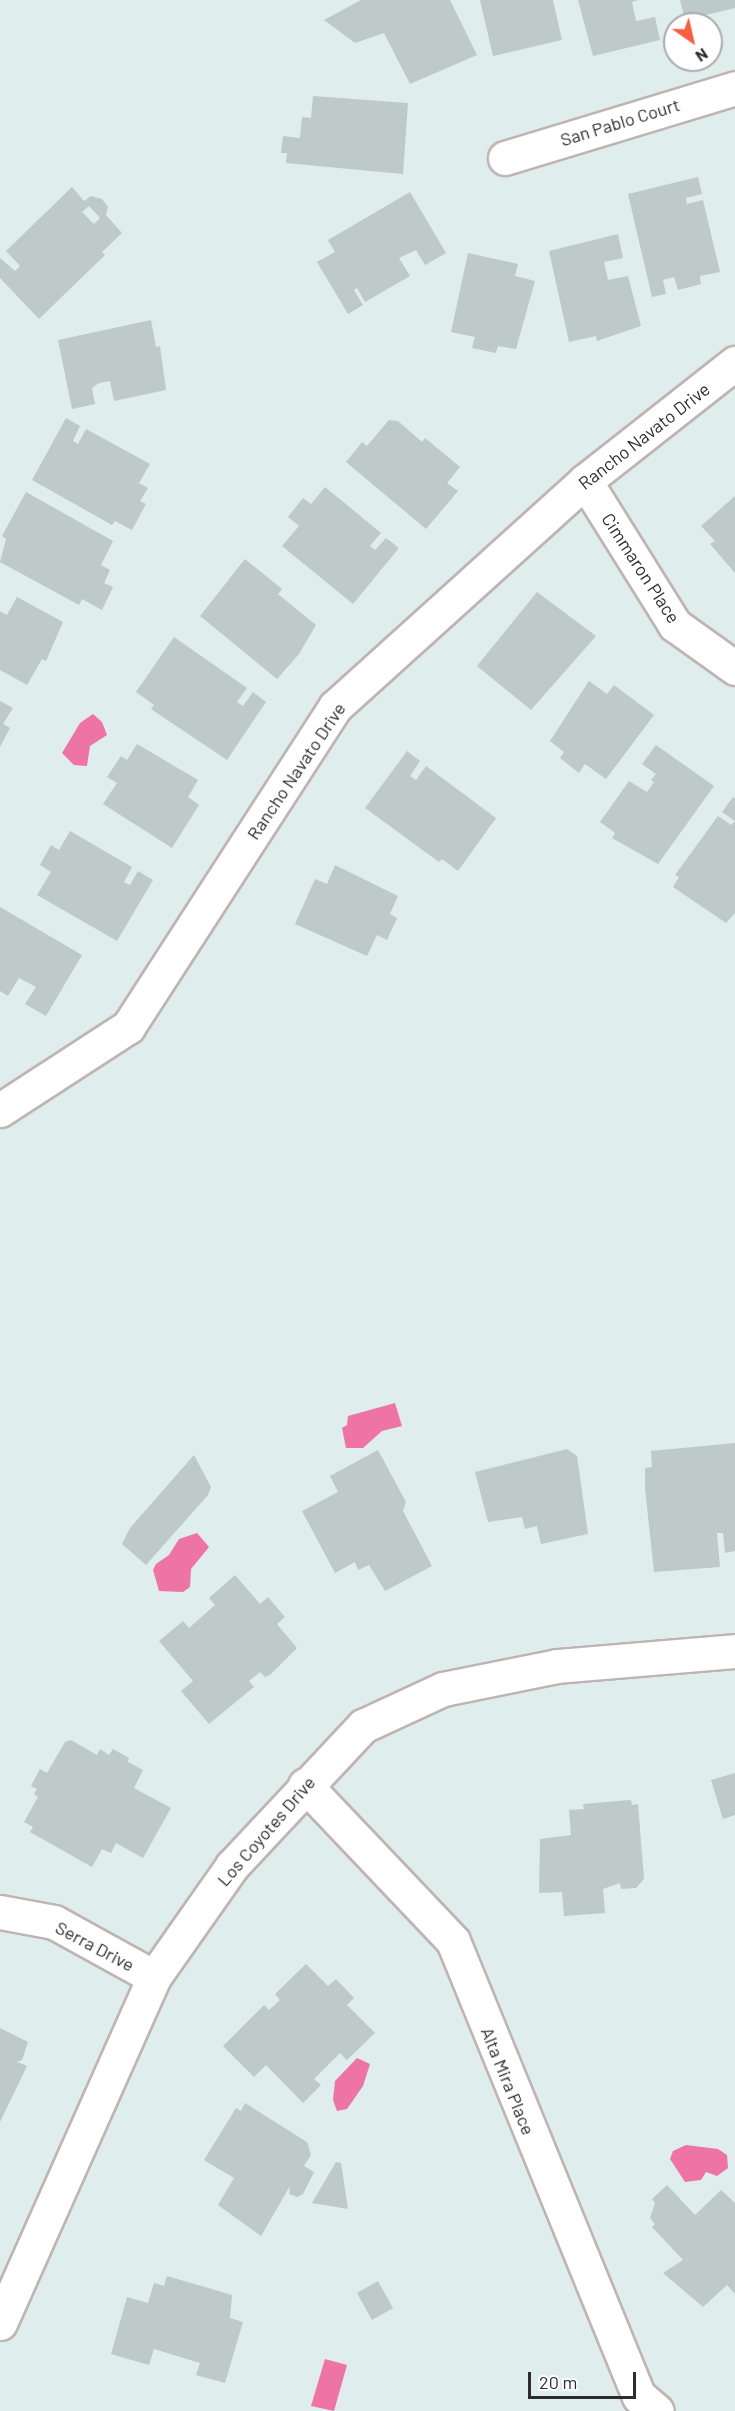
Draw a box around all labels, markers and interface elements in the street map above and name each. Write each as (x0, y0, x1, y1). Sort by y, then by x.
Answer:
north arrow (663, 12, 723, 72)
text: N (693, 45, 712, 67)
street label: San Pablo Court (558, 94, 682, 150)
street label: Rancho Navato Drive (574, 378, 714, 494)
street label: Cimmaron Place (597, 509, 685, 627)
street label: Rancho Navato Drive (242, 698, 350, 844)
street label: Los Coyotes Drive (212, 1772, 320, 1890)
street label: Serra Drive (52, 1916, 138, 1976)
street label: Alta Mira Place (477, 2024, 539, 2138)
scale bar (531, 2360, 639, 2398)
text: 20 m (539, 2371, 577, 2393)

